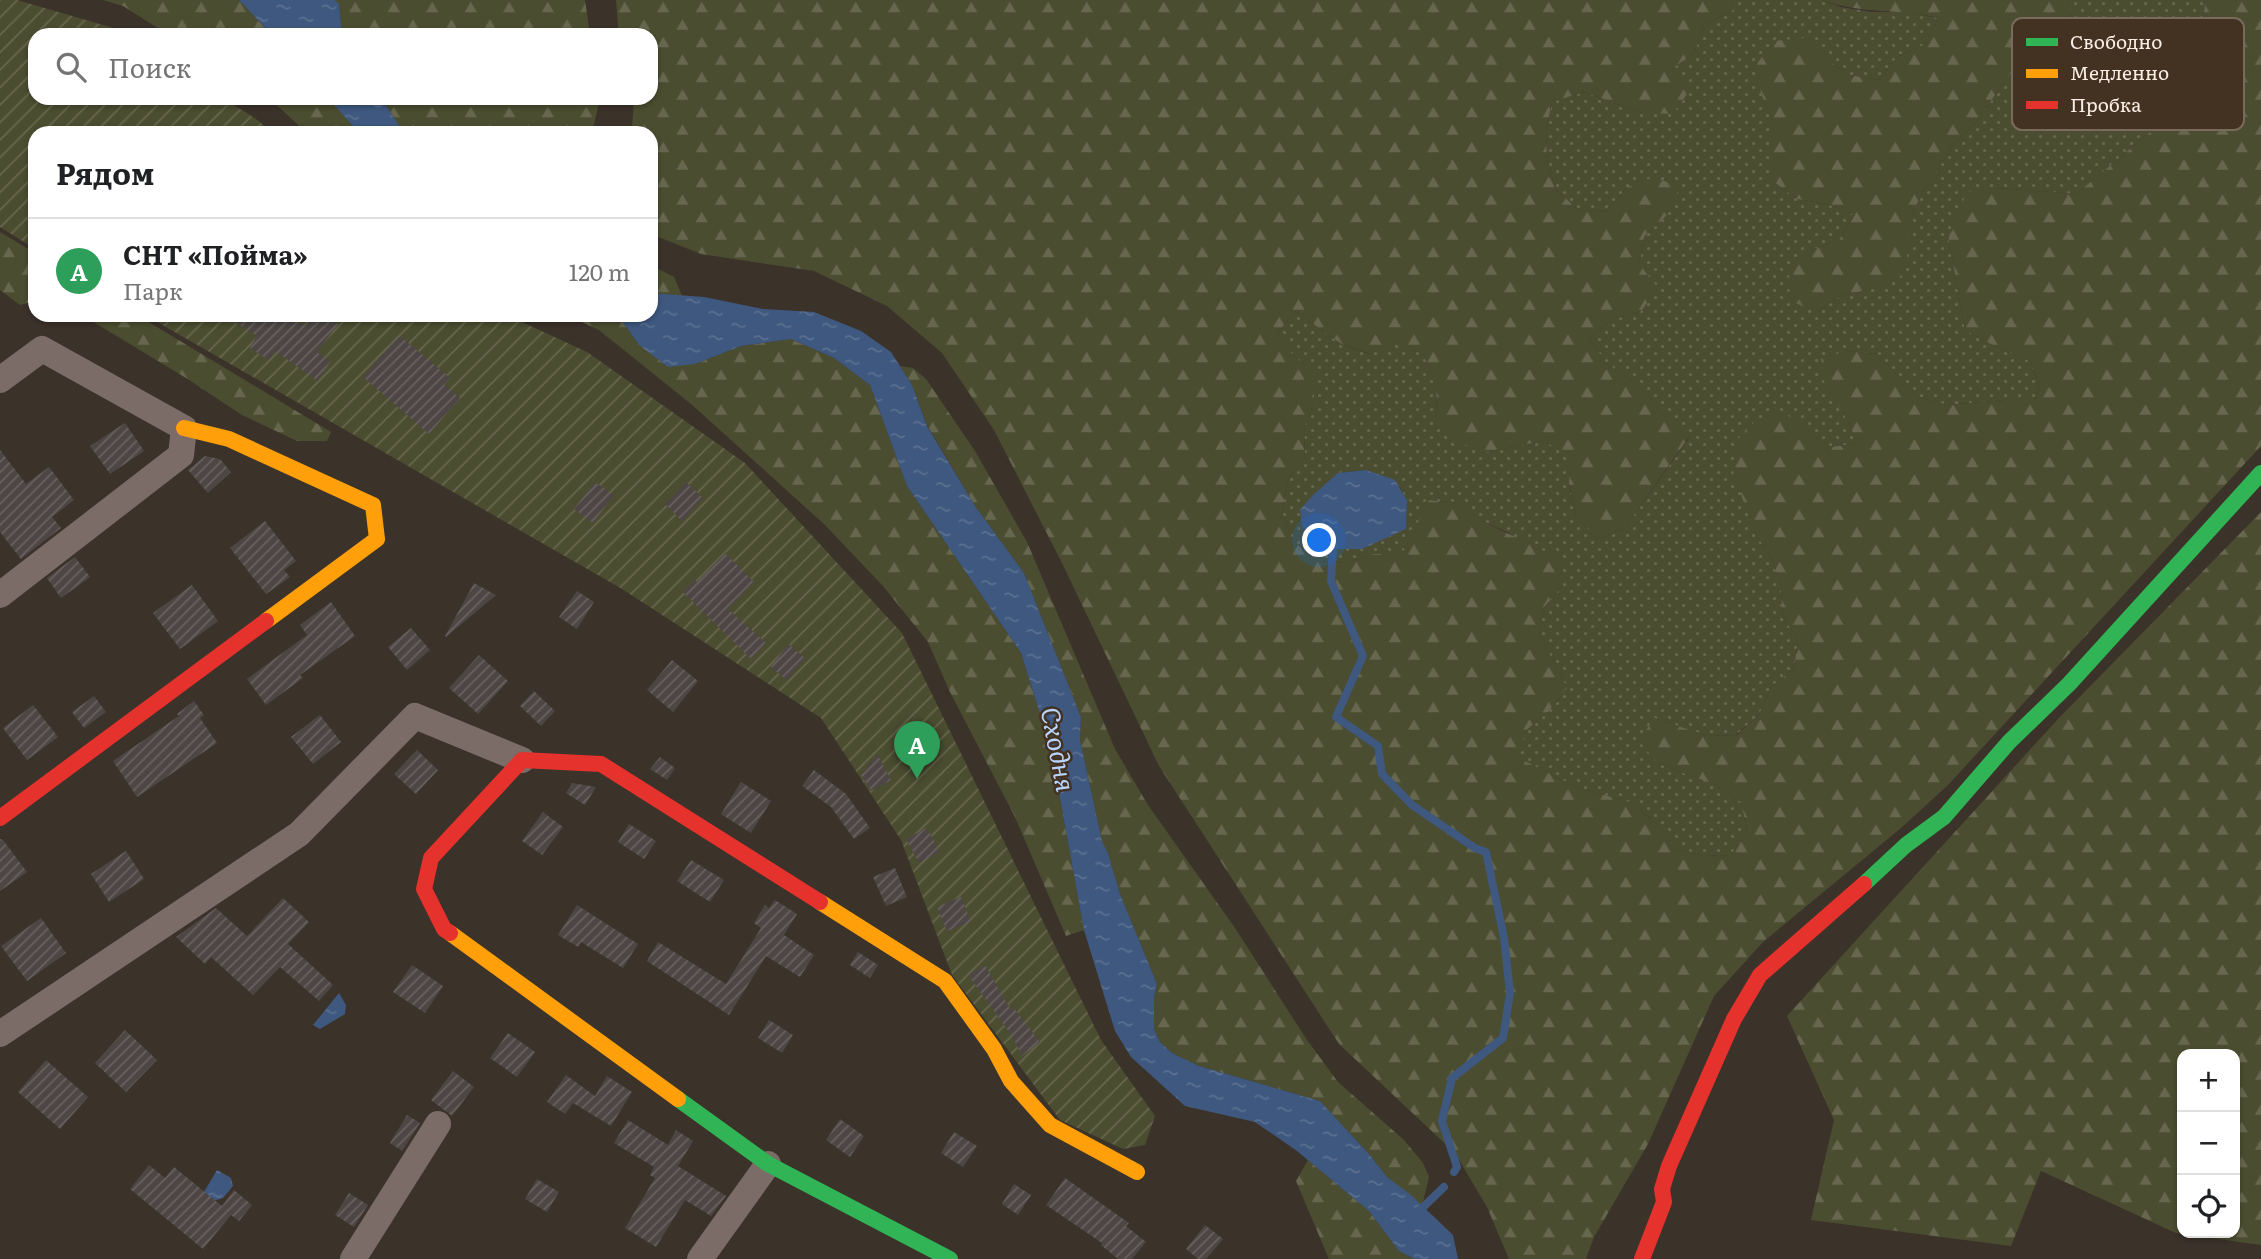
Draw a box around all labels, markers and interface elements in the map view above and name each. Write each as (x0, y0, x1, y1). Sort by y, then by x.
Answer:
legend (2012, 18, 2244, 130)
text: Свободно (2070, 27, 2162, 55)
search box (28, 28, 658, 105)
text: Поиск (108, 47, 191, 86)
icon: search (52, 48, 90, 86)
text: Медленно (2070, 58, 2169, 86)
text: Пробка (2070, 90, 2142, 118)
text: Рядом (56, 150, 154, 194)
text: СНТ «Пойма» (123, 234, 308, 273)
text: A (70, 254, 88, 288)
text: 120 m (569, 254, 630, 288)
text: Парк (123, 273, 183, 307)
your location (1302, 523, 1336, 557)
water label: Сходня (1033, 703, 1087, 795)
pin: A (894, 721, 940, 779)
map controls (2177, 1049, 2240, 1238)
button: + (2177, 1049, 2240, 1112)
button: − (2177, 1112, 2240, 1175)
button: locate (2177, 1175, 2240, 1238)

